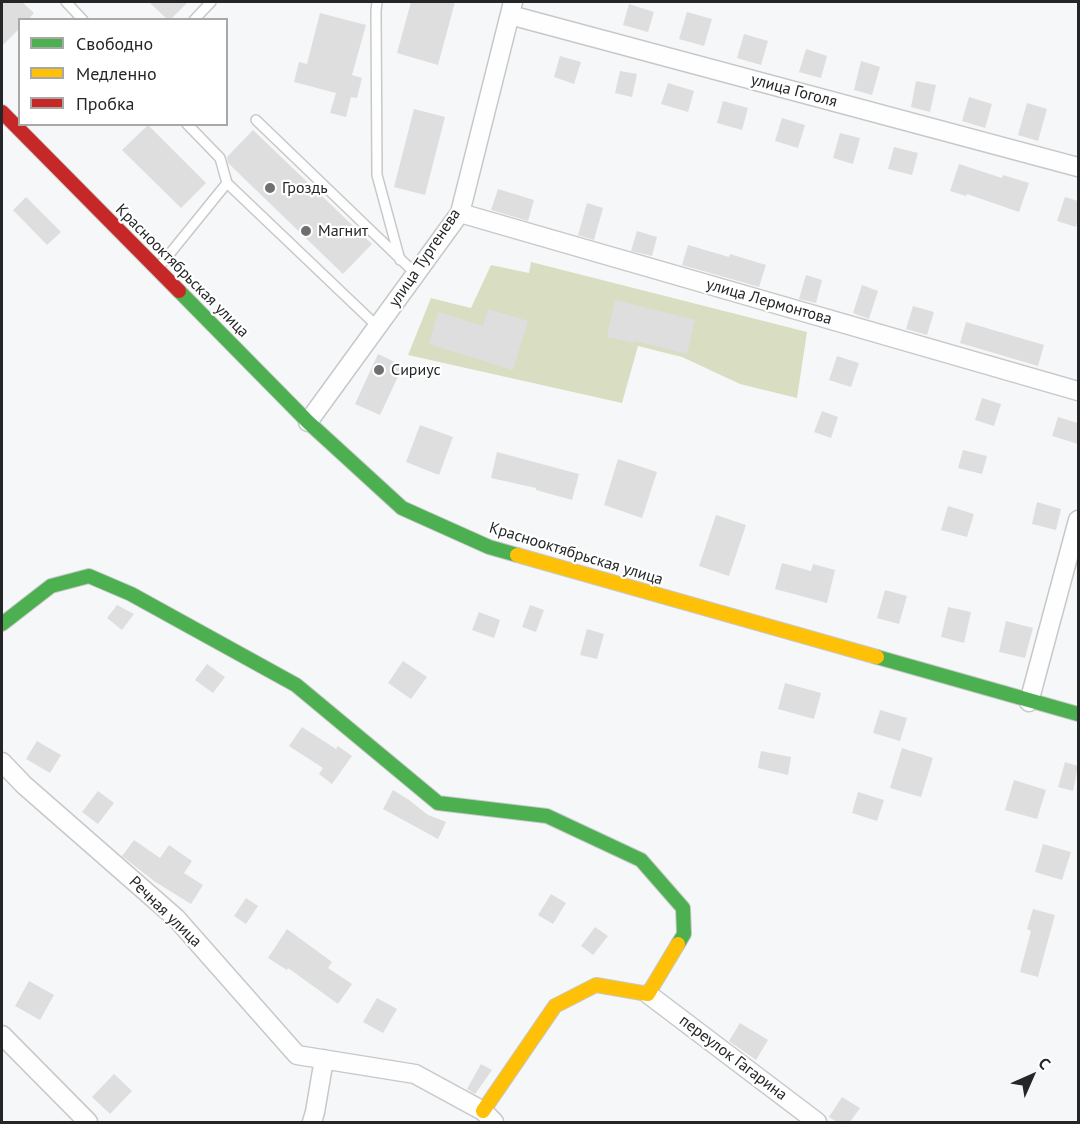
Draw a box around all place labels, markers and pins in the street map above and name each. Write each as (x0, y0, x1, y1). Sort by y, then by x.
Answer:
place label: Гроздь (282, 178, 328, 198)
marker: Гроздь (263, 181, 277, 195)
place label: Магнит (318, 221, 368, 241)
marker: Магнит (299, 224, 313, 238)
place label: Сириус (391, 360, 441, 380)
marker: Сириус (372, 363, 386, 377)

